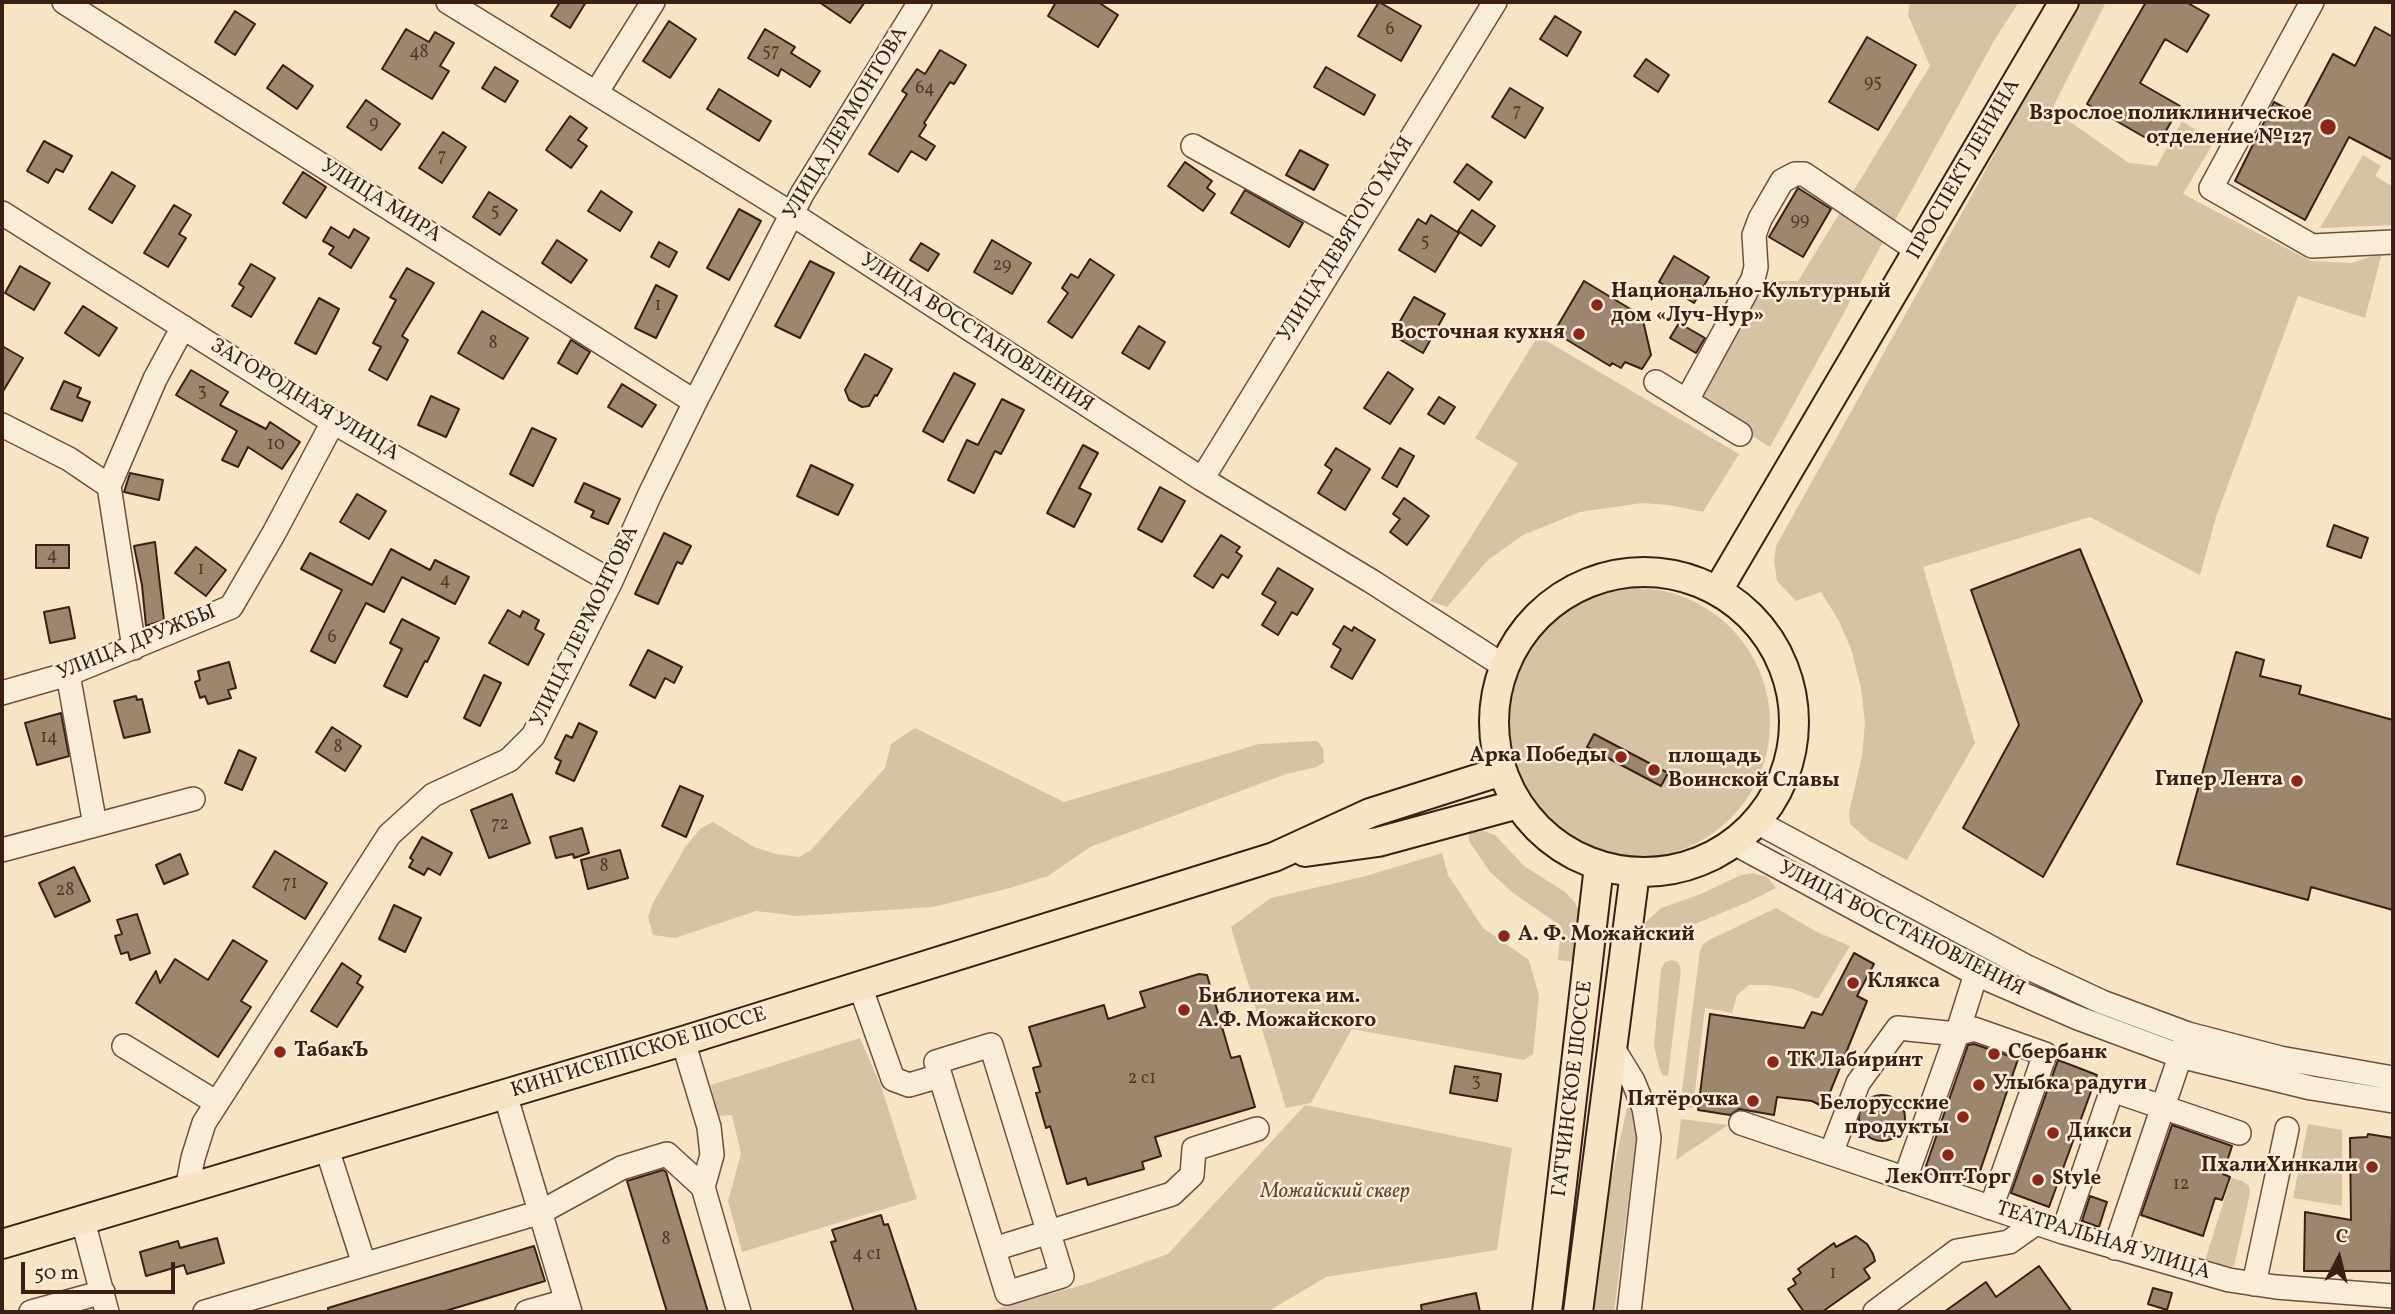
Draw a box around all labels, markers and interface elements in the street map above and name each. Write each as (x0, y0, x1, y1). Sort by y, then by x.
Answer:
house number: 6 (1385, 20, 1395, 42)
street label: УЛИЦА ЛЕРМОНТОВА (779, 23, 915, 225)
house number: 57 (762, 42, 780, 64)
house number: 48 (409, 43, 429, 65)
house number: 95 (1864, 73, 1882, 95)
street label: ПРОСПЕКТ ЛЕНИНА (1903, 75, 2027, 265)
house number: 64 (915, 79, 935, 101)
house number: 7 (1513, 102, 1521, 124)
place label: Взрослое поликлиническое отделение №127 (2029, 102, 2312, 152)
house number: 9 (369, 114, 379, 136)
marker: Взрослое поликлиническое отделение №127 (2318, 117, 2338, 137)
street label: УЛИЦА ДЕВЯТОГО МАЯ (1274, 133, 1420, 347)
house number: 7 (438, 147, 446, 169)
street label: УЛИЦА МИРА (315, 155, 445, 249)
house number: 5 (491, 202, 499, 224)
house number: 99 (1791, 211, 1809, 233)
house number: 5 (1421, 232, 1429, 254)
street label: УЛИЦА ВОССТАНОВЛЕНИЯ (855, 249, 1097, 419)
house number: 29 (993, 256, 1011, 278)
place label: Национально-Культурный дом «Луч-Нур» (1611, 280, 1891, 330)
house number: 1 (655, 296, 661, 318)
marker: Национально-Культурный дом «Луч-Нур» (1589, 297, 1605, 313)
place label: Восточная кухня (1391, 321, 1565, 347)
marker: Восточная кухня (1571, 326, 1587, 342)
house number: 8 (488, 334, 498, 356)
street label: ЗАГОРОДНАЯ УЛИЦА (205, 335, 403, 467)
house number: 3 (197, 382, 207, 404)
house number: 10 (267, 435, 285, 457)
street label: УЛИЦА ЛЕРМОНТОВА (526, 522, 646, 732)
house number: 4 (47, 546, 57, 568)
house number: 1 (198, 560, 204, 582)
house number: 4 (440, 571, 450, 593)
street label: УЛИЦА ДРУЖБЫ (54, 601, 220, 687)
house number: 6 (327, 628, 337, 650)
house number: 14 (40, 728, 58, 750)
house number: 8 (333, 738, 343, 760)
place label: Арка Победы (1470, 744, 1607, 770)
place label: площадь Воинской Славы (1668, 745, 1840, 795)
marker: Арка Победы (1613, 749, 1629, 765)
marker: площадь Воинской Славы (1646, 762, 1662, 778)
place label: Гипер Лента (2155, 768, 2283, 794)
marker: Гипер Лента (2289, 773, 2305, 789)
house number: 72 (491, 815, 509, 837)
house number: 8 (599, 857, 609, 879)
street label: УЛИЦА ВОССТАНОВЛЕНИЯ (1773, 857, 2029, 1003)
house number: 71 (282, 874, 298, 896)
house number: 28 (56, 881, 74, 903)
place label: А. Ф. Можайский (1518, 923, 1695, 949)
marker: А. Ф. Можайский (1496, 928, 1512, 944)
place label: Клякса (1867, 970, 1940, 996)
marker: Клякса (1845, 975, 1861, 991)
street label: ГАТЧИНСКОЕ ШОССЕ (1548, 979, 1600, 1199)
place label: Библиотека им. А.Ф. Можайского (1198, 985, 1376, 1035)
marker: Библиотека им. А.Ф. Можайского (1176, 1002, 1192, 1018)
street label: КИНГИСЕППСКОЕ ШОССЕ (508, 1003, 770, 1105)
place label: ТабакЪ (294, 1039, 369, 1065)
place label: Сбербанк (2008, 1041, 2107, 1067)
marker: ТабакЪ (272, 1044, 288, 1060)
marker: Сбербанк (1986, 1046, 2002, 1062)
place label: ТК Лабиринт (1787, 1049, 1923, 1075)
marker: ТК Лабиринт (1765, 1054, 1781, 1070)
house number: 2 с1 (1128, 1069, 1156, 1091)
house number: 3 (1471, 1072, 1481, 1094)
place label: Улыбка радуги (1993, 1072, 2147, 1098)
marker: Улыбка радуги (1971, 1077, 1987, 1093)
place label: Пятёрочка (1627, 1088, 1739, 1114)
place label: Белорусские продукты (1819, 1092, 1949, 1142)
marker: Пятёрочка (1745, 1093, 1761, 1109)
marker: Белорусские продукты (1955, 1109, 1971, 1125)
place label: Дикси (2067, 1120, 2132, 1146)
marker: Дикси (2045, 1125, 2061, 1141)
marker: ЛекОптТорг (1940, 1147, 1956, 1163)
place label: ПхалиХинкали (2201, 1154, 2358, 1180)
marker: ПхалиХинкали (2364, 1159, 2380, 1175)
place label: ЛекОптТорг (1885, 1166, 2011, 1192)
place label: Style (2052, 1167, 2101, 1193)
marker: Style (2030, 1172, 2046, 1188)
house number: 12 (2173, 1175, 2189, 1197)
park label: Можайский сквер (1260, 1180, 1410, 1206)
street label: ТЕАТРАЛЬНАЯ УЛИЦА (1993, 1197, 2213, 1287)
north arrow (2304, 1223, 2374, 1293)
text: С (2334, 1224, 2349, 1251)
house number: 8 (661, 1230, 671, 1252)
house number: 4 с1 (852, 1245, 882, 1267)
scale bar (24, 1248, 178, 1292)
text: 50 m (34, 1259, 79, 1288)
house number: 1 (1830, 1264, 1836, 1286)

